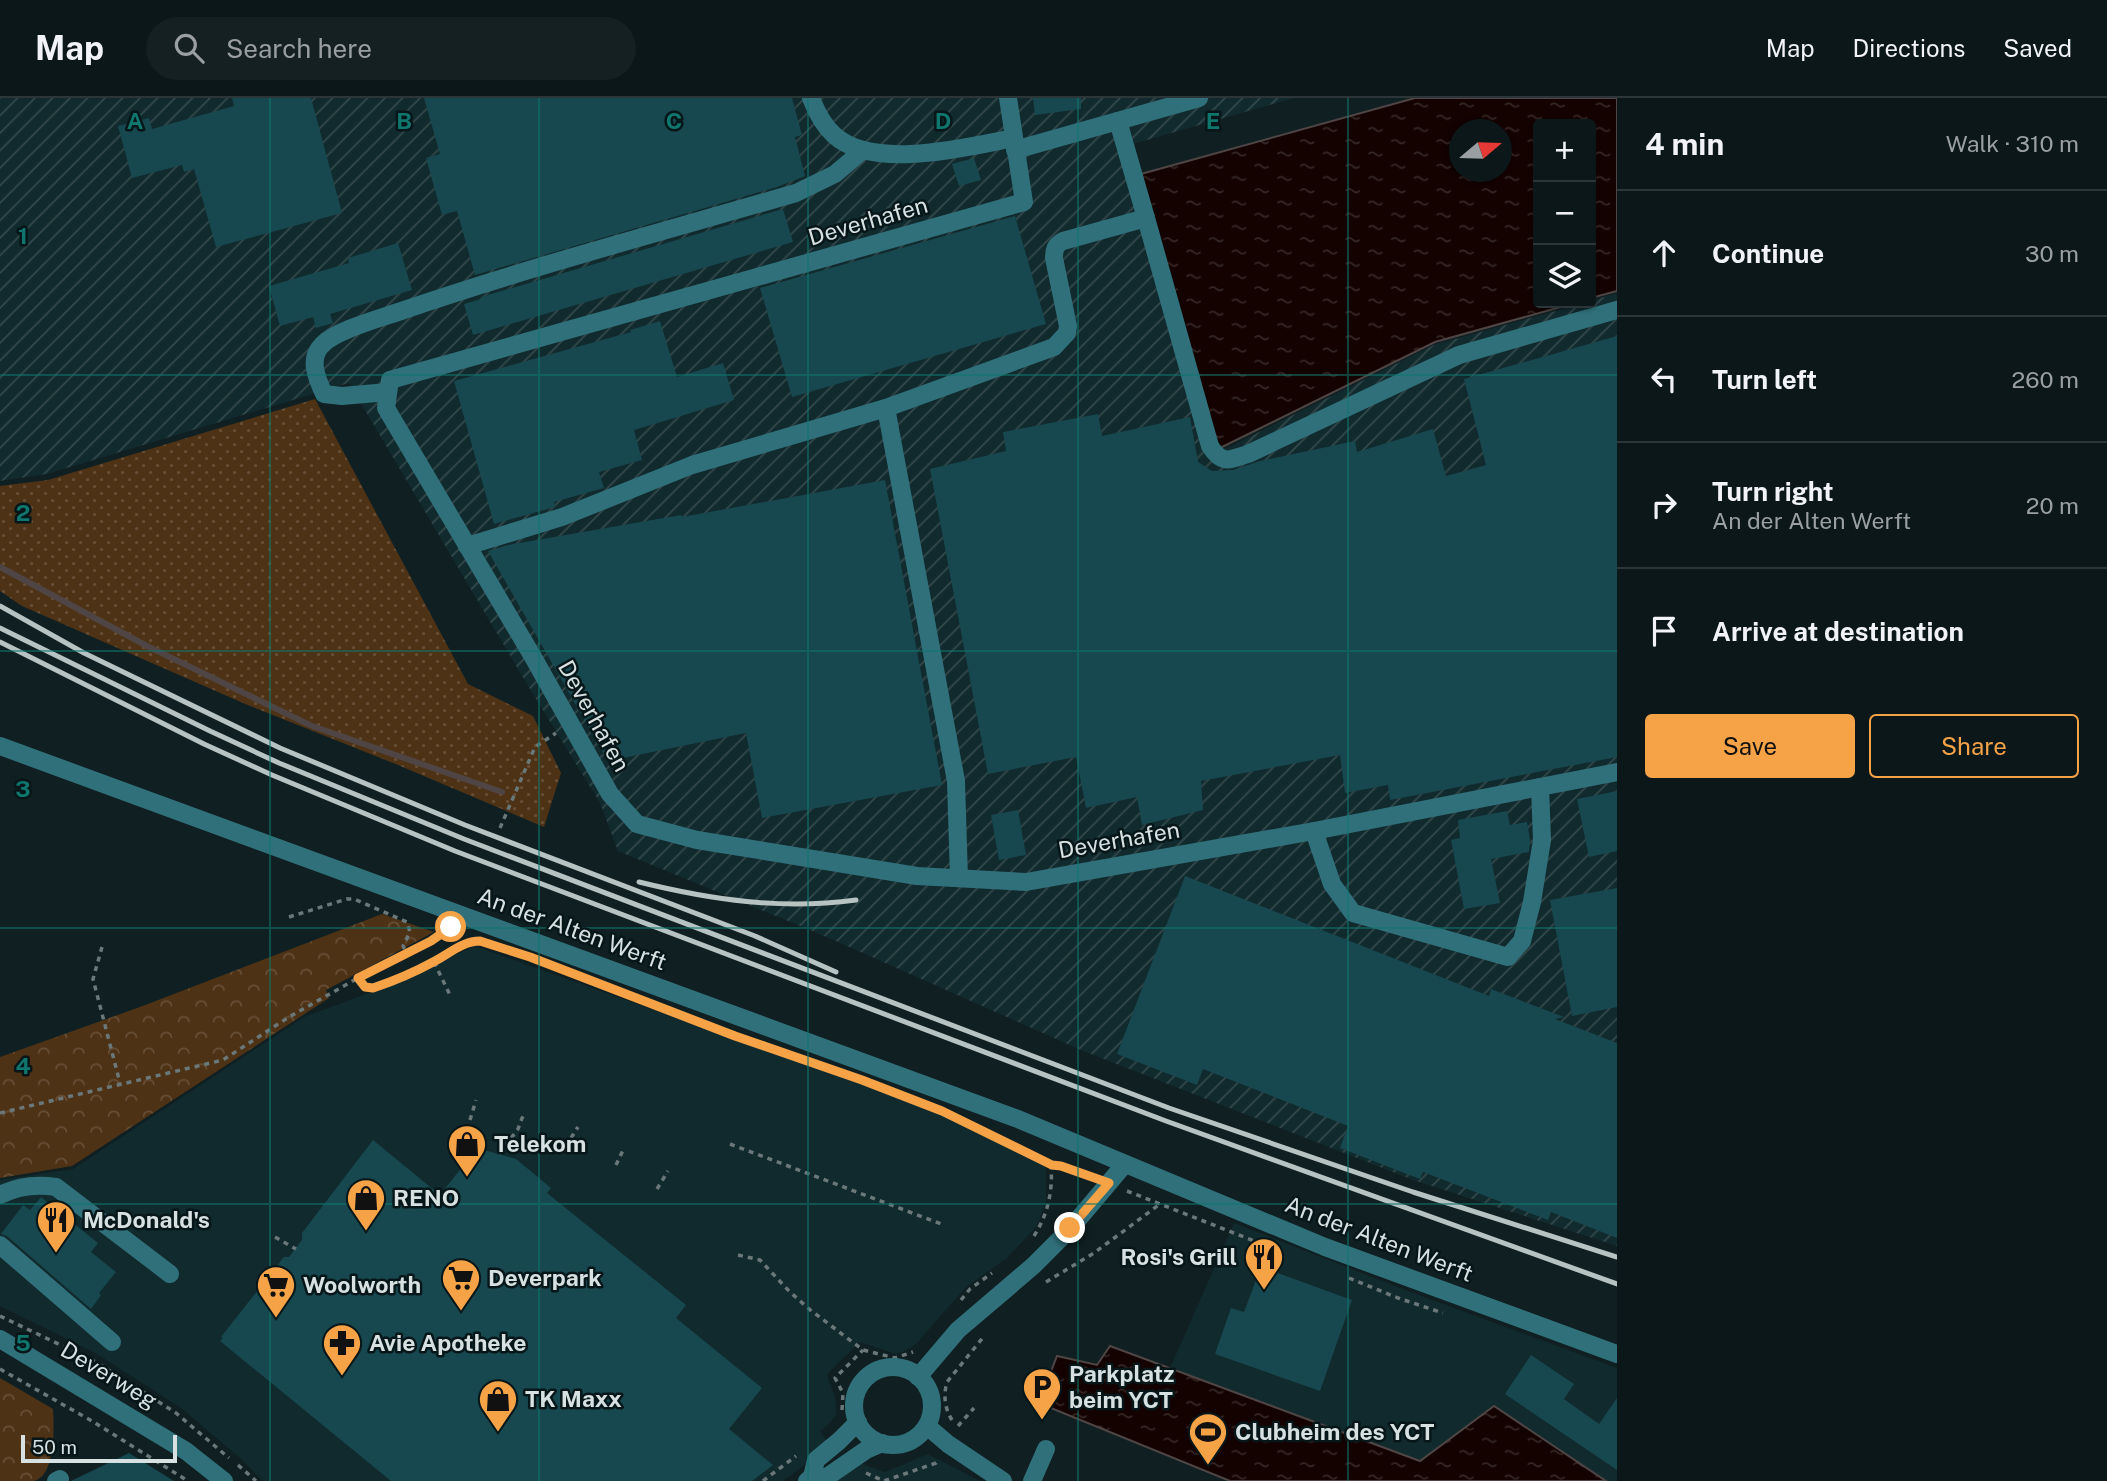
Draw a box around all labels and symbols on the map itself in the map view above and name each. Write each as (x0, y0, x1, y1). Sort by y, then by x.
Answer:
text: A (127, 107, 144, 134)
text: B (396, 107, 412, 134)
text: C (666, 107, 682, 134)
text: D (935, 107, 951, 134)
text: E (1206, 107, 1220, 134)
north arrow (1449, 119, 1512, 182)
street label: Deverhafen (805, 191, 931, 250)
text: 1 (18, 222, 28, 249)
text: 2 (16, 499, 30, 526)
street label: Deverhafen (553, 655, 636, 776)
text: 3 (15, 775, 31, 802)
street label: Deverhafen (1056, 816, 1182, 863)
street label: An der Alten Werft (474, 882, 670, 975)
route start (435, 911, 466, 942)
text: 4 (15, 1052, 31, 1079)
shop icon: Telekom (446, 1123, 488, 1178)
place label: Telekom (494, 1130, 586, 1157)
shop icon: RENO (345, 1177, 387, 1232)
place label: RENO (393, 1184, 459, 1211)
street label: An der Alten Werft (1281, 1190, 1477, 1287)
restaurant icon: McDonald's (35, 1199, 77, 1254)
place label: McDonald's (83, 1206, 210, 1233)
route end (1054, 1212, 1085, 1243)
restaurant icon: Rosi's Grill (1243, 1236, 1285, 1291)
place label: Rosi's Grill (1120, 1243, 1237, 1270)
supermarket icon: Deverpark (440, 1257, 482, 1312)
supermarket icon: Woolworth (255, 1264, 297, 1319)
place label: Deverpark (488, 1264, 602, 1291)
place label: Woolworth (303, 1271, 421, 1298)
pharmacy icon: Avie Apotheke (321, 1322, 363, 1377)
text: 5 (15, 1329, 31, 1356)
place label: Avie Apotheke (369, 1329, 527, 1356)
street label: Deverweg (56, 1335, 162, 1414)
place label: Parkplatz beim YCT (1069, 1360, 1174, 1413)
parking icon: Parkplatz beim YCT (1021, 1366, 1063, 1421)
shop icon: TK Maxx (477, 1378, 519, 1433)
place label: TK Maxx (525, 1385, 622, 1412)
sports icon: Clubheim des YCT (1187, 1411, 1229, 1466)
place label: Clubheim des YCT (1235, 1418, 1435, 1445)
scale bar (21, 1432, 177, 1464)

